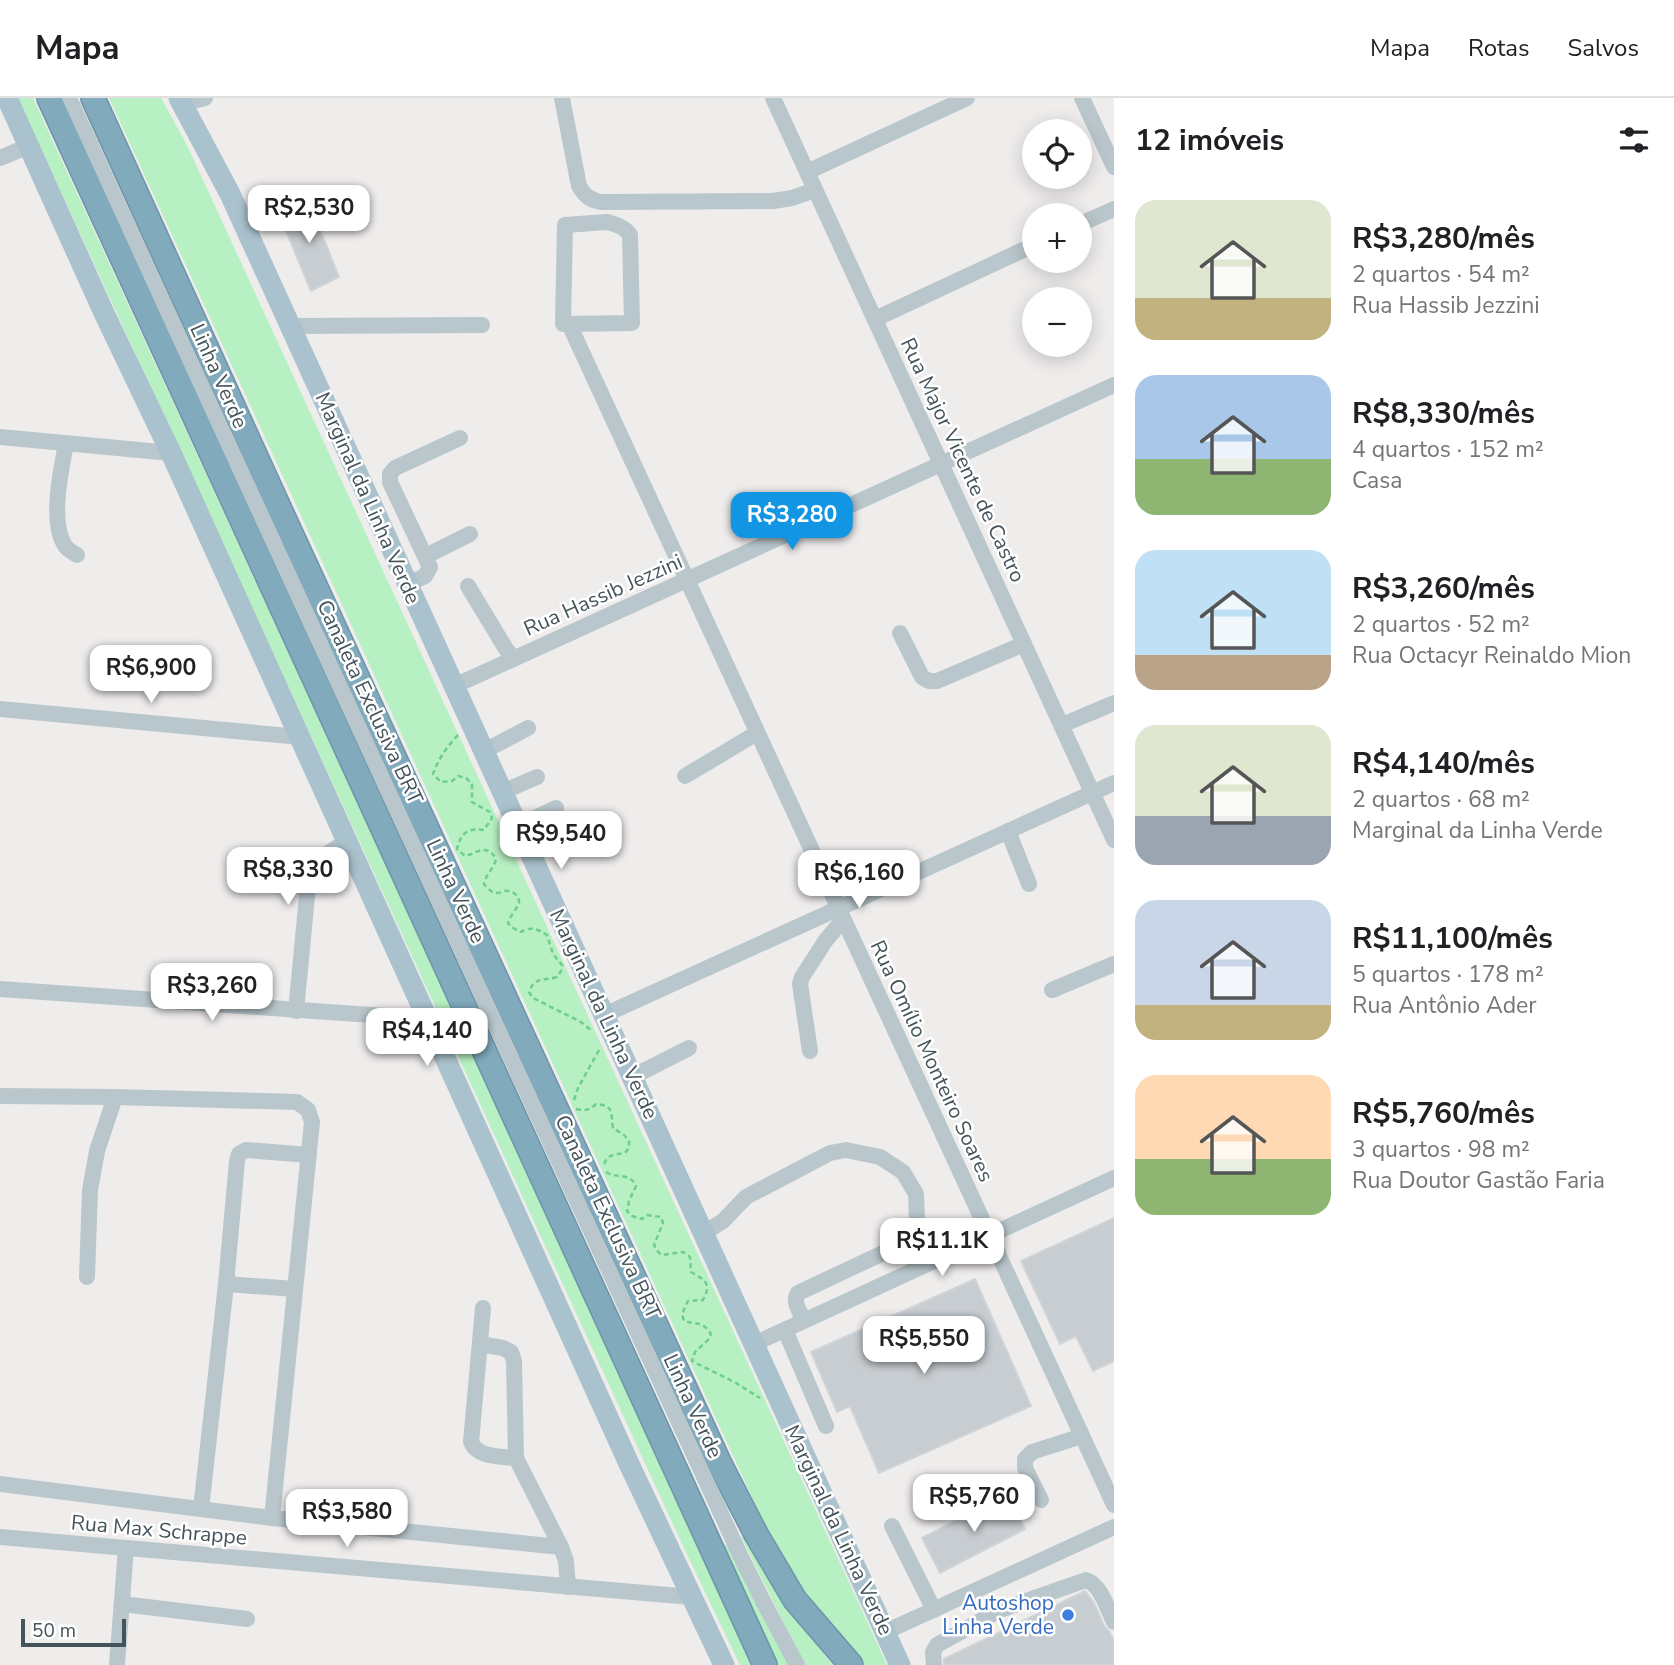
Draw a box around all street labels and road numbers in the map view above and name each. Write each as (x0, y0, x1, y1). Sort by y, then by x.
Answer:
street label: Linha Verde (183, 319, 255, 433)
street label: Rua Major Vicente de Castro (894, 333, 1032, 587)
street label: Marginal da Linha Verde (309, 388, 427, 608)
street label: Rua Hassib Jezzini (519, 547, 687, 643)
street label: Canaleta Exclusiva BRT (310, 595, 430, 809)
street label: Linha Verde (420, 834, 492, 948)
street label: Marginal da Linha Verde (543, 904, 665, 1124)
street label: Rua Omílio Monteiro Soares (864, 936, 1000, 1186)
street label: Canaleta Exclusiva BRT (548, 1110, 668, 1324)
street label: Linha Verde (657, 1349, 729, 1463)
street label: Marginal da Linha Verde (778, 1420, 900, 1640)
street label: Rua Max Schrappe (70, 1508, 248, 1552)

